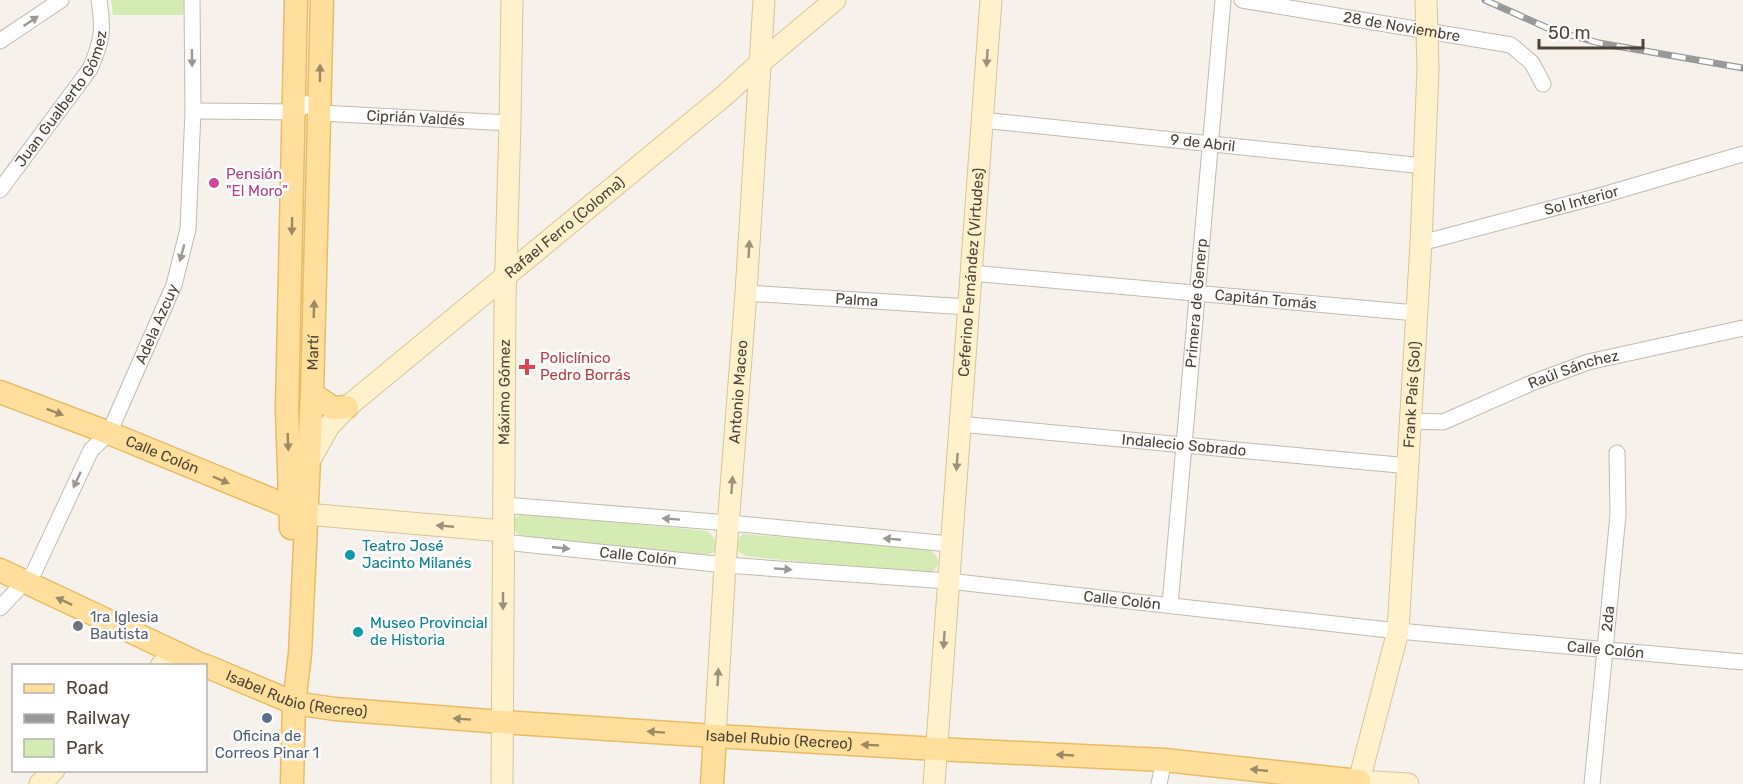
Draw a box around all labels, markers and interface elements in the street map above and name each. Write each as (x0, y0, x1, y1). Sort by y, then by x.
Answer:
street label: 28 de Noviembre (1342, 8, 1462, 45)
scale bar (1539, 12, 1642, 50)
one-way arrow (22, 15, 38, 27)
text: 50 m (1548, 22, 1591, 44)
street label: Juan Gualberto Gómez (11, 29, 110, 171)
one-way arrow (187, 49, 197, 68)
one-way arrow (982, 49, 991, 68)
one-way arrow (316, 63, 325, 82)
street label: Ciprián Valdés (366, 106, 466, 130)
street label: 9 de Abril (1169, 131, 1236, 155)
place label: Pensión "El Moro" (226, 165, 288, 200)
street label: Ceferino Fernández (Virtudes) (955, 167, 988, 378)
street label: Rafael Ferro (Coloma) (501, 173, 628, 282)
marker: Pensión "El Moro" (207, 176, 221, 190)
street label: Sol Interior (1542, 182, 1621, 219)
one-way arrow (287, 217, 297, 236)
street label: Primera de Generp (1182, 238, 1211, 369)
one-way arrow (744, 239, 753, 258)
one-way arrow (176, 243, 186, 262)
street label: Adela Azcuy (131, 281, 182, 367)
street label: Capitán Tomás (1214, 286, 1318, 313)
street label: Palma (835, 290, 879, 310)
one-way arrow (309, 300, 319, 319)
street label: Martí (304, 333, 323, 371)
street label: Máximo Gómez (495, 339, 514, 445)
street label: Antonio Maceo (725, 339, 751, 444)
street label: Frank País (Sol) (1400, 341, 1424, 448)
street label: Raúl Sánchez (1525, 346, 1621, 393)
place label: Policlínico Pedro Borrás (540, 349, 631, 384)
marker: Policlínico Pedro Borrás (518, 358, 536, 376)
one-way arrow (46, 408, 64, 417)
street label: Indalecio Sobrado (1121, 430, 1247, 460)
street label: Calle Colón (123, 432, 202, 478)
one-way arrow (284, 433, 293, 452)
one-way arrow (952, 453, 961, 472)
one-way arrow (72, 471, 81, 488)
one-way arrow (213, 475, 231, 485)
one-way arrow (727, 476, 736, 495)
one-way arrow (661, 514, 680, 523)
one-way arrow (435, 521, 454, 531)
one-way arrow (883, 534, 902, 544)
place label: Teatro José Jacinto Milanés (362, 537, 472, 572)
one-way arrow (552, 543, 571, 553)
street label: Calle Colón (599, 543, 678, 569)
marker: Teatro José Jacinto Milanés (343, 548, 357, 562)
one-way arrow (774, 564, 793, 574)
street label: Calle Colón (1083, 587, 1162, 614)
one-way arrow (498, 591, 508, 610)
one-way arrow (56, 596, 73, 605)
street label: 2da (1598, 605, 1618, 633)
place label: 1ra Iglesia Bautista (90, 608, 159, 643)
place label: Museo Provincial de Historia (370, 614, 488, 649)
marker: 1ra Iglesia Bautista (71, 619, 85, 633)
marker: Museo Provincial de Historia (351, 625, 365, 639)
one-way arrow (939, 630, 948, 649)
street label: Calle Colón (1566, 637, 1645, 662)
legend (12, 664, 207, 772)
street label: Isabel Rubio (Recreo) (223, 666, 368, 721)
one-way arrow (713, 668, 723, 687)
text: Road (66, 677, 109, 699)
text: Railway (66, 707, 130, 729)
marker: Oficina de Correos Pinar 1 (260, 711, 274, 725)
one-way arrow (452, 714, 471, 724)
street label: Isabel Rubio (Recreo) (705, 726, 853, 753)
place label: Oficina de Correos Pinar 1 (215, 727, 319, 762)
one-way arrow (647, 727, 666, 737)
text: Park (66, 737, 104, 759)
one-way arrow (860, 740, 879, 750)
one-way arrow (1055, 751, 1074, 760)
one-way arrow (1249, 765, 1268, 775)

